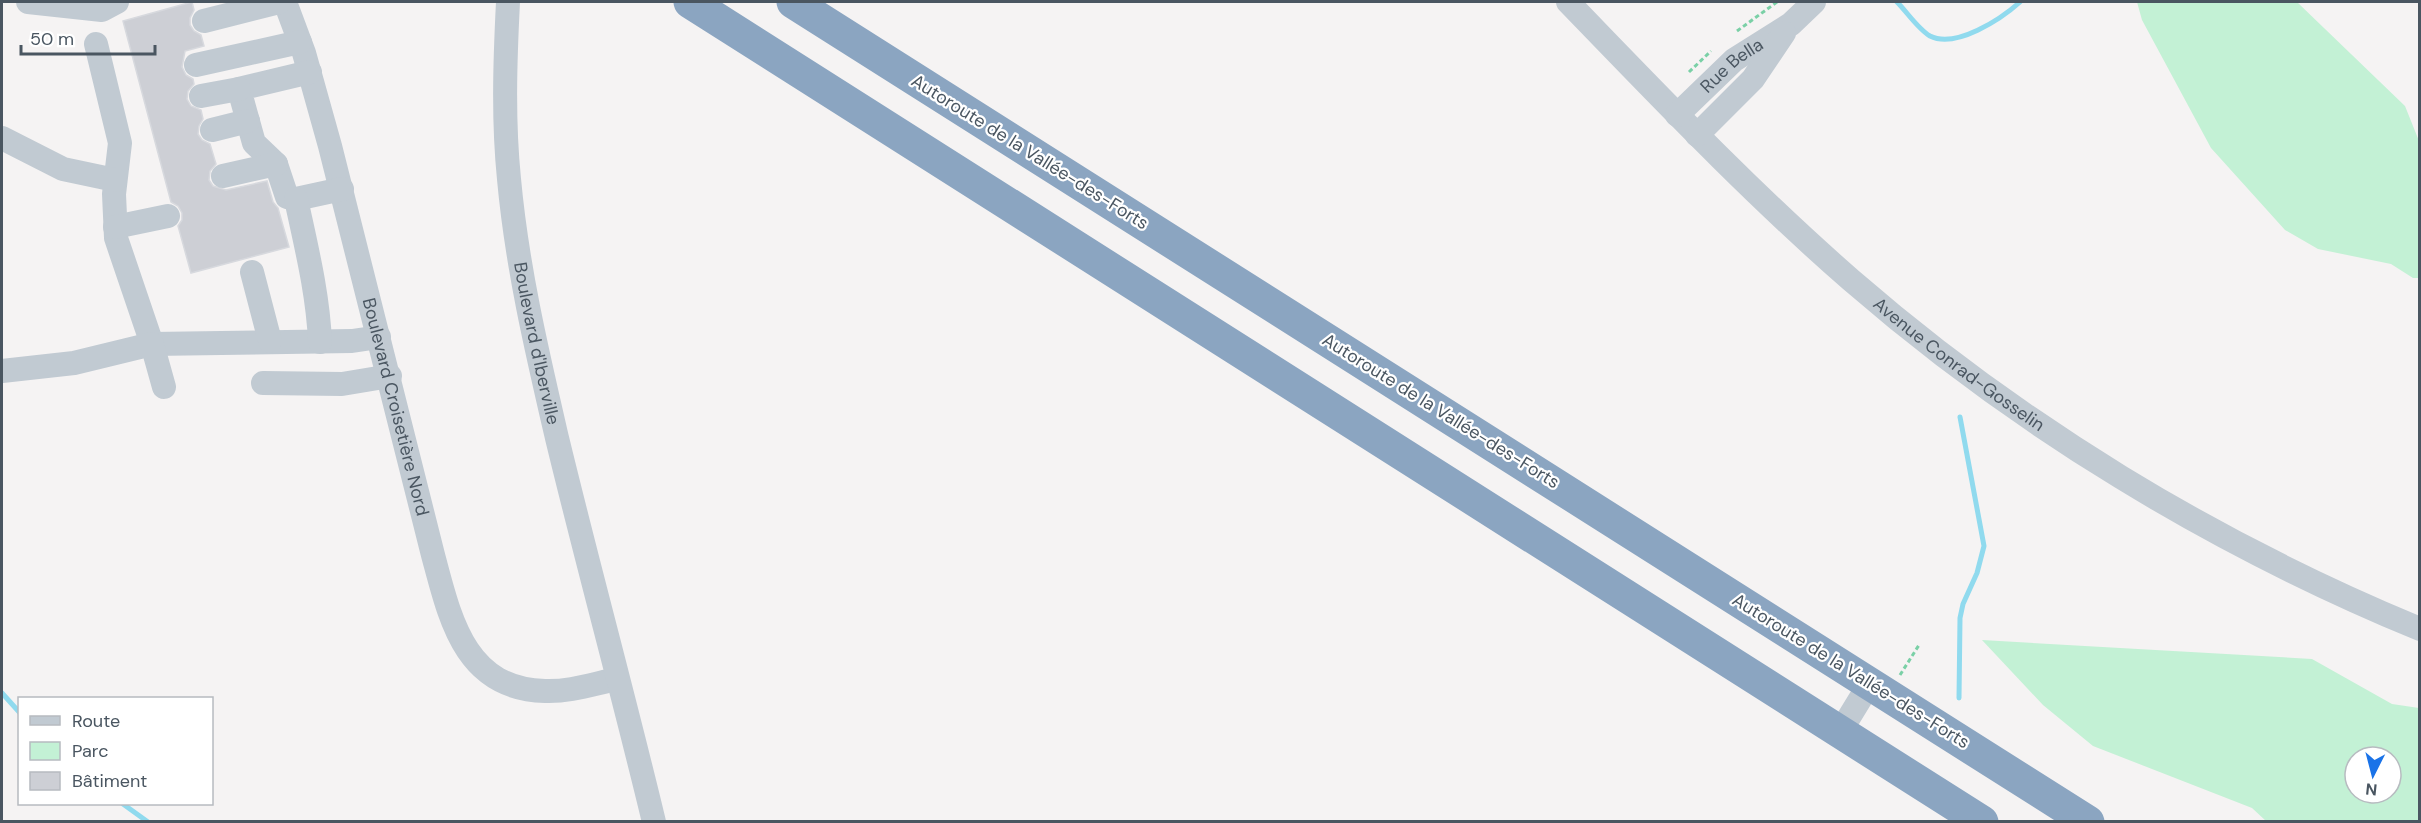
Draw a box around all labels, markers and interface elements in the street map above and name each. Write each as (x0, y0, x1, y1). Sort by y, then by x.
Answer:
scale bar (21, 18, 154, 56)
text: 50 m (30, 27, 74, 51)
street label: Rue Bella (1695, 33, 1768, 98)
street label: Autoroute de la Vallée-des-Forts (907, 69, 1153, 235)
street label: Boulevard d'Iberville (508, 260, 566, 427)
street label: Avenue Conrad-Gosselin (1868, 292, 2049, 437)
street label: Boulevard Croisetière Nord (357, 295, 435, 518)
street label: Autoroute de la Vallée-des-Forts (1318, 328, 1564, 494)
street label: Autoroute de la Vallée-des-Forts (1728, 588, 1974, 754)
legend (18, 697, 213, 805)
text: Route (72, 709, 120, 733)
text: Parc (72, 739, 108, 763)
north arrow (2343, 745, 2403, 805)
text: Bâtiment (72, 769, 147, 793)
text: N (2365, 778, 2378, 800)

